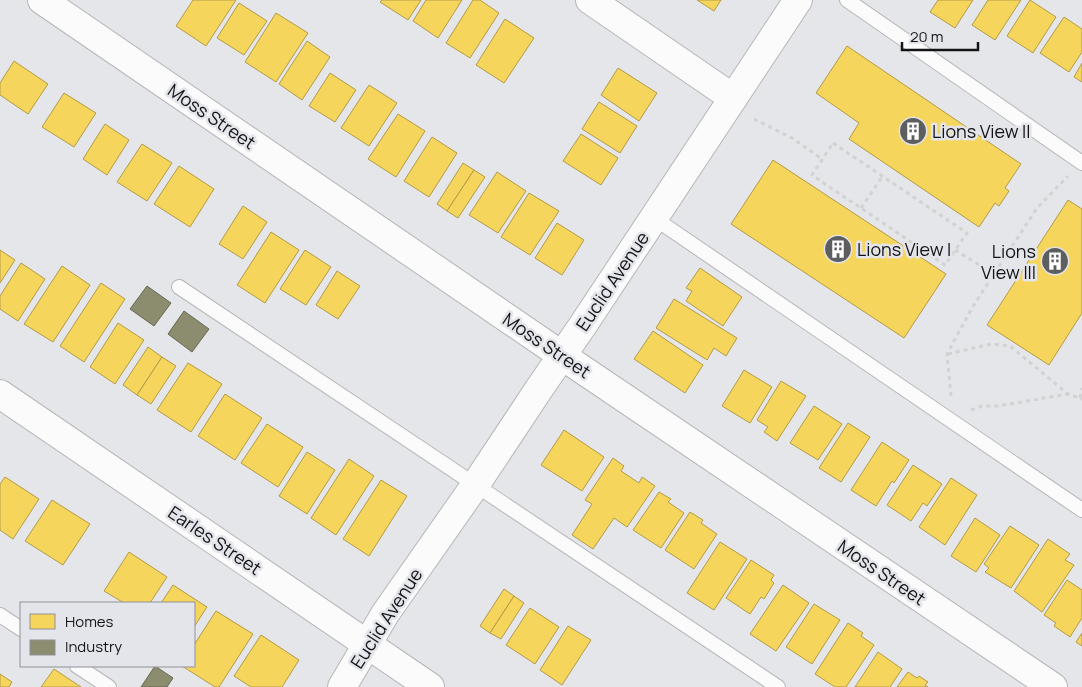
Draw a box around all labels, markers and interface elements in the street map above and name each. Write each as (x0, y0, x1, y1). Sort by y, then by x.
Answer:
scale bar (902, 20, 978, 52)
text: 20 m (910, 26, 943, 47)
street label: Moss Street (163, 78, 261, 154)
building icon: Lions View II (898, 116, 928, 146)
place label: Lions View II (932, 119, 1030, 143)
street label: Euclid Avenue (570, 227, 654, 335)
building icon: Lions View I (823, 234, 853, 264)
place label: Lions View I (857, 237, 951, 261)
place label: Lions View III (981, 239, 1036, 284)
building icon: Lions View III (1040, 246, 1070, 276)
street label: Moss Street (498, 307, 596, 383)
street label: Earles Street (164, 500, 266, 580)
street label: Moss Street (833, 534, 931, 610)
street label: Euclid Avenue (345, 563, 427, 673)
legend (20, 602, 195, 667)
text: Homes (65, 611, 114, 632)
text: Industry (65, 636, 122, 657)

